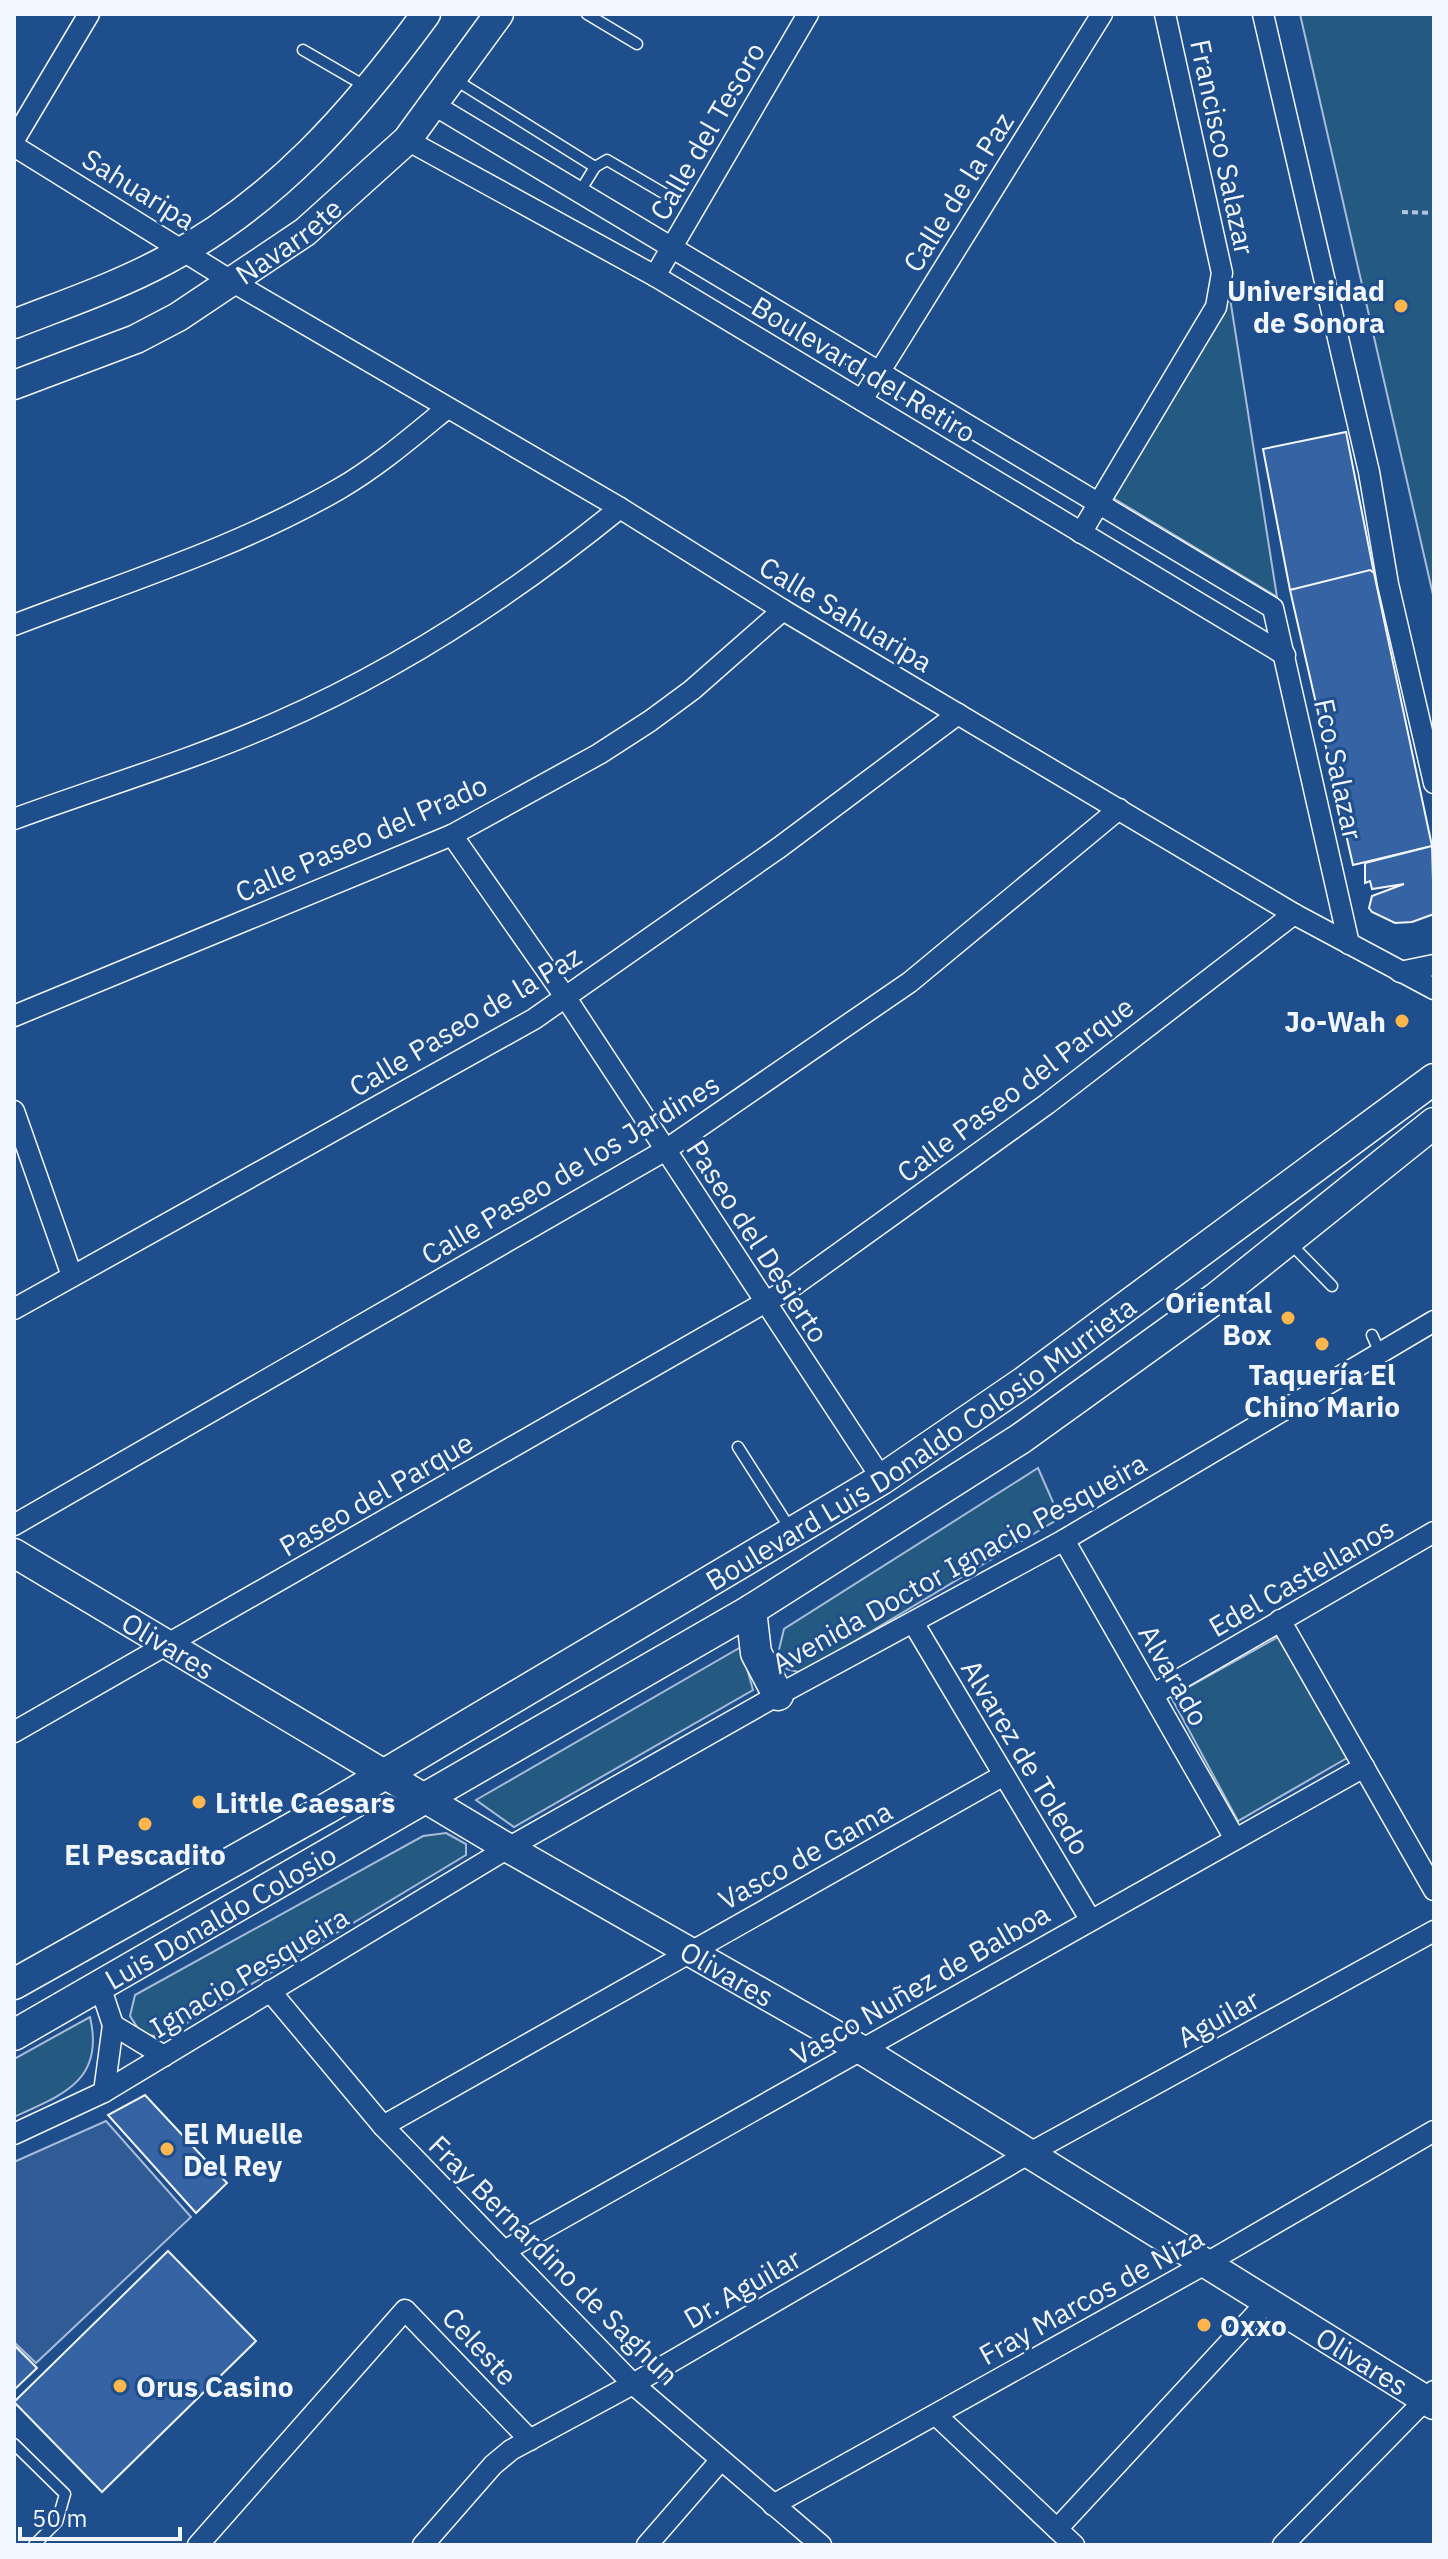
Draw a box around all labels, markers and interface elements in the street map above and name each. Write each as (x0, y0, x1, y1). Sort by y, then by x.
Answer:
street label: Calle del Tesoro (641, 35, 773, 227)
street label: Francisco Salazar (1182, 36, 1264, 258)
street label: Calle de la Paz (894, 105, 1022, 279)
street label: Sahuaripa (76, 140, 202, 238)
street label: Navarrete (228, 189, 350, 292)
place label: Universidad de Sonora (1227, 272, 1385, 341)
street label: Boulevard del Retiro (745, 287, 983, 451)
marker: Universidad de Sonora (1392, 297, 1410, 315)
street label: Calle Sahuaripa (753, 548, 940, 680)
street label: Fco Salazar (1306, 695, 1372, 843)
street label: Calle Paseo del Prado (229, 766, 493, 910)
street label: Calle Paseo de la Paz (342, 937, 588, 1105)
street label: Calle Paseo del Parque (889, 988, 1141, 1190)
place label: Jo-Wah (1284, 1003, 1386, 1040)
marker: Jo-Wah (1393, 1012, 1411, 1030)
street label: Calle Paseo de los Jardines (414, 1065, 726, 1273)
street label: Paseo del Desierto (679, 1132, 837, 1350)
place label: Oriental Box (1165, 1284, 1272, 1353)
street label: Boulevard Luis Donaldo Colosio Murrieta (698, 1288, 1143, 1598)
marker: Oriental Box (1279, 1309, 1297, 1327)
marker: Taquería El Chino Mario (1313, 1335, 1331, 1353)
place label: Taquería El Chino Mario (1244, 1356, 1400, 1425)
street label: Paseo del Parque (272, 1423, 480, 1565)
street label: Avenida Doctor Ignacio Pesqueira (765, 1444, 1153, 1682)
street label: Edel Castellanos (1202, 1509, 1400, 1645)
street label: Olivares (115, 1603, 222, 1687)
street label: Alvarado (1130, 1618, 1218, 1732)
street label: Alvarez de Toledo (953, 1652, 1099, 1862)
place label: Little Caesars (215, 1784, 395, 1821)
street label: Vasco de Gama (712, 1792, 898, 1918)
marker: Little Caesars (190, 1793, 208, 1811)
marker: El Pescadito (136, 1815, 154, 1833)
street label: Luis Donaldo Colosio (98, 1835, 343, 1997)
place label: El Pescadito (64, 1836, 226, 1873)
street label: Vasco Nuñez de Balboa (784, 1895, 1056, 2073)
street label: Ignacio Pesqueira (143, 1898, 355, 2046)
street label: Olivares (674, 1932, 781, 2015)
street label: Aguilar (1170, 1980, 1266, 2056)
place label: El Muelle Del Rey (183, 2115, 303, 2184)
street label: Fray Bernardino de Saghun (421, 2127, 687, 2393)
marker: El Muelle Del Rey (158, 2140, 176, 2158)
street label: Fray Marcos de Niza (972, 2219, 1210, 2373)
street label: Dr. Aguilar (677, 2240, 807, 2336)
street label: Celeste (434, 2299, 526, 2393)
place label: Oxxo (1220, 2307, 1287, 2344)
marker: Oxxo (1195, 2316, 1213, 2334)
street label: Olivares (1309, 2318, 1416, 2403)
place label: Orus Casino (136, 2368, 293, 2405)
marker: Orus Casino (111, 2377, 129, 2395)
scale bar (20, 2491, 180, 2541)
text: 50 m (32, 2502, 87, 2534)

